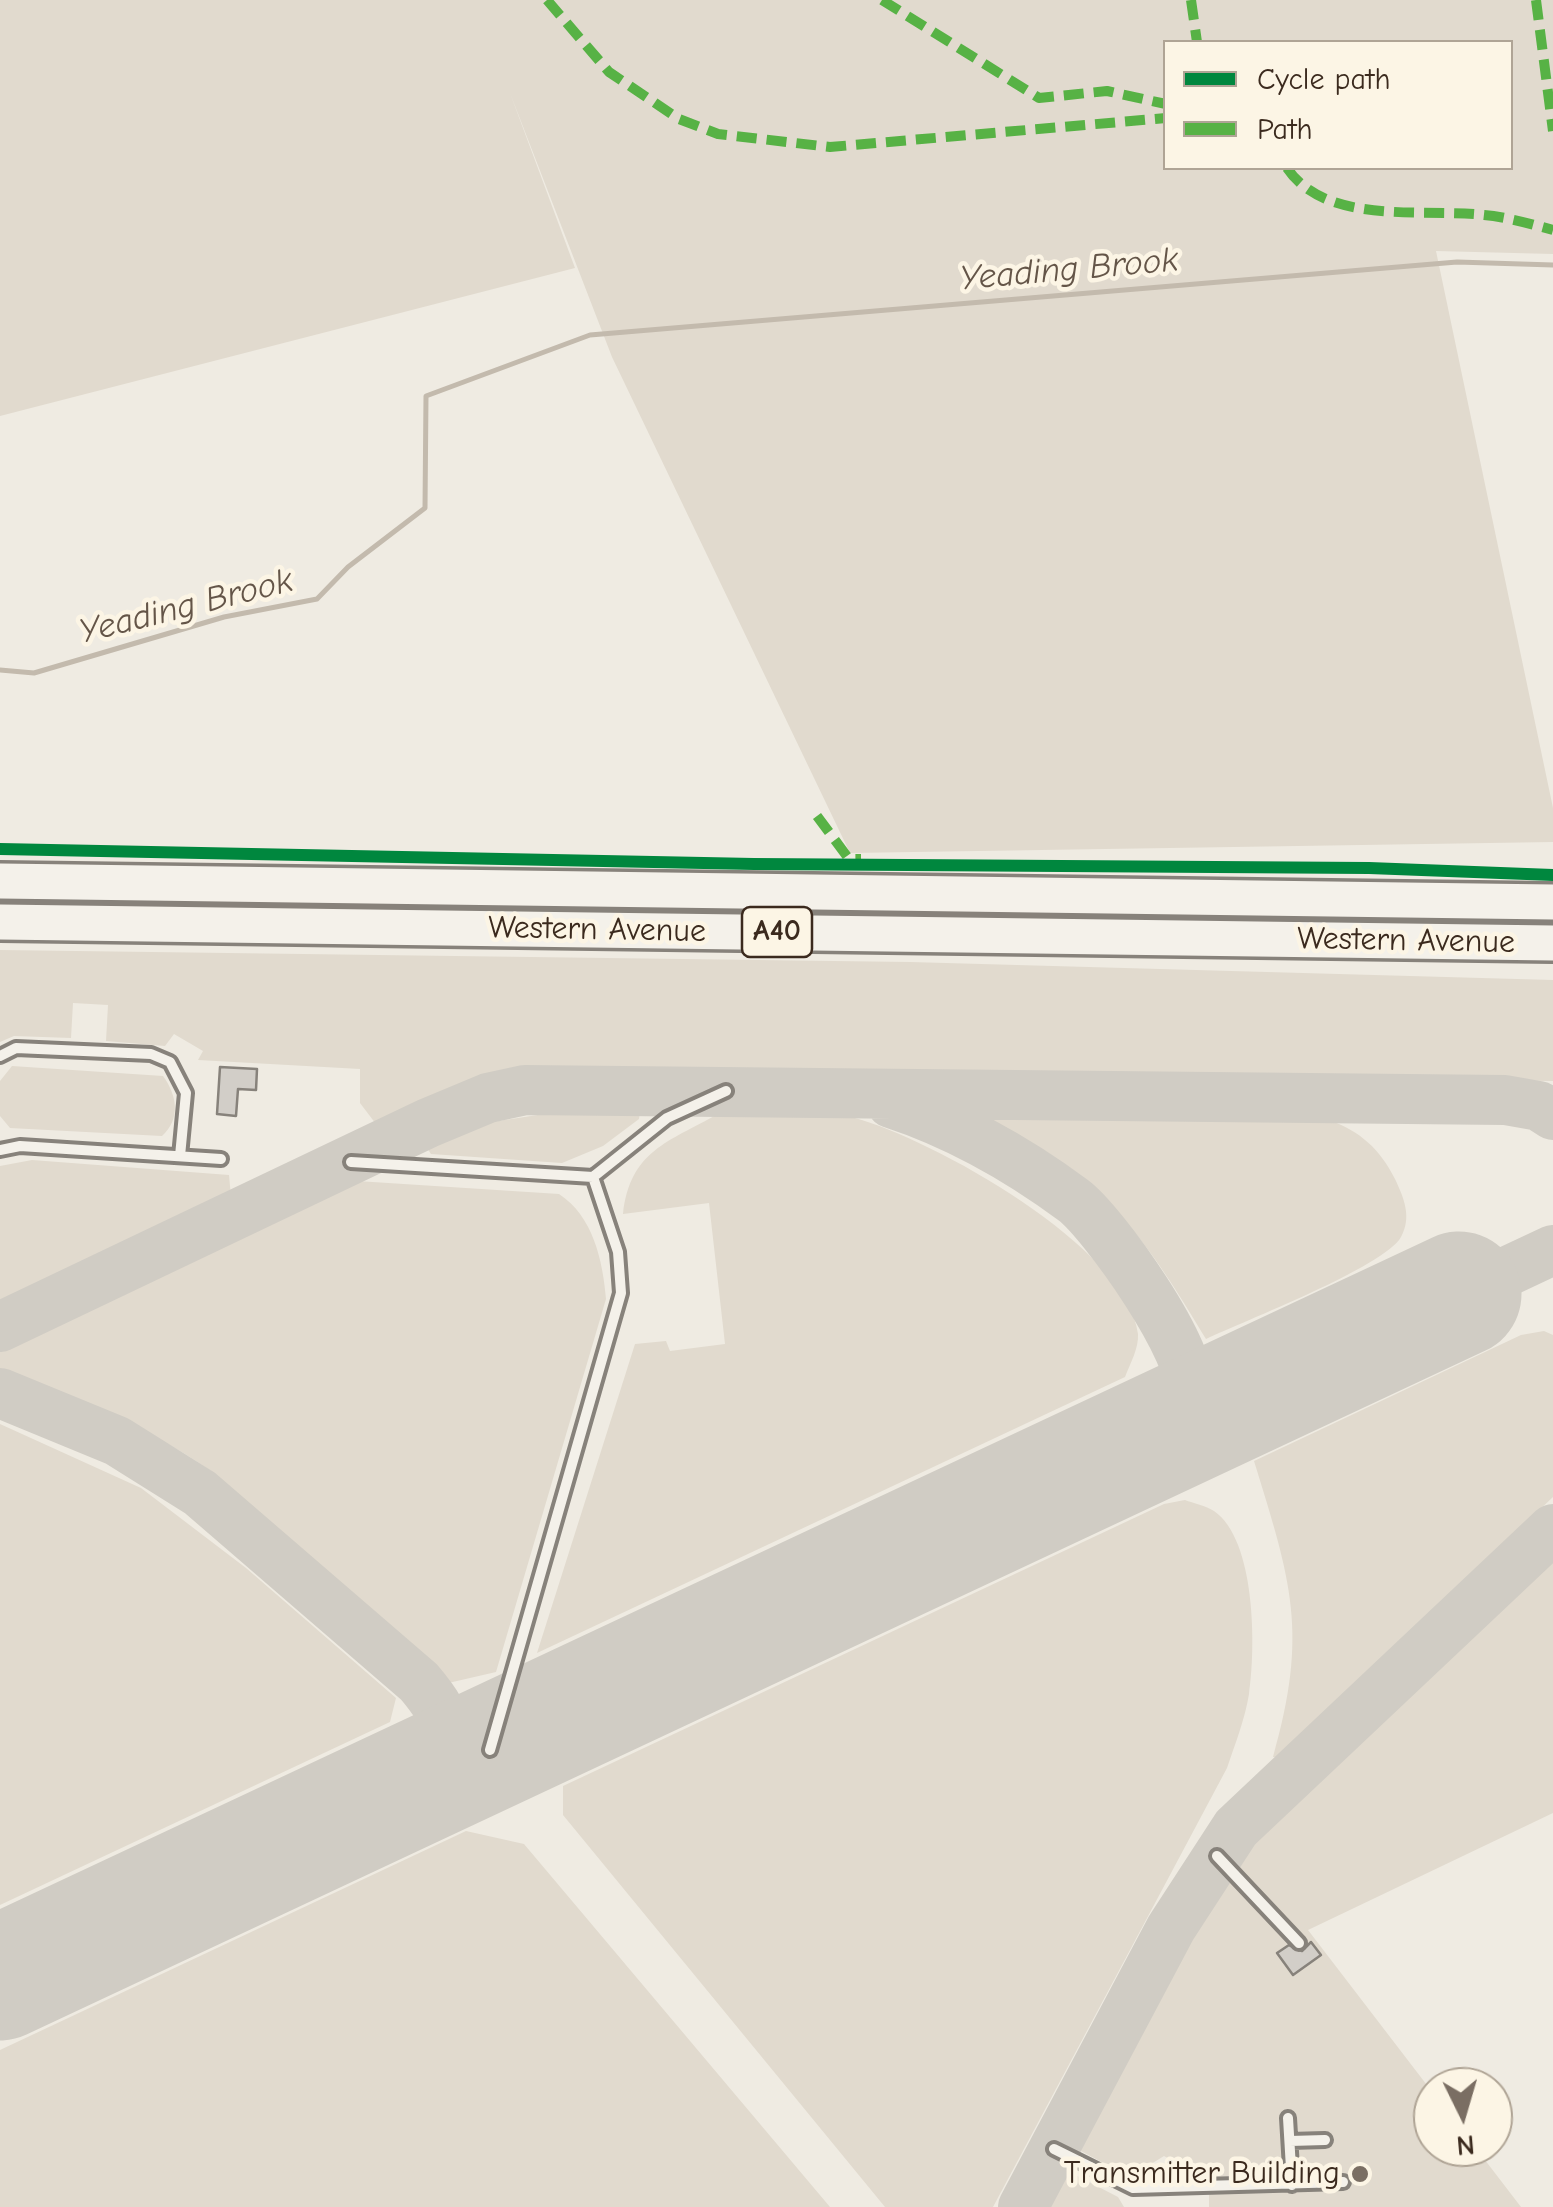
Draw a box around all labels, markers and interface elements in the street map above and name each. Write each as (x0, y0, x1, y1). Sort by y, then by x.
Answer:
legend (1163, 40, 1513, 170)
text: Cycle path (1257, 62, 1391, 97)
text: Path (1257, 112, 1313, 147)
water label: Yeading Brook (958, 240, 1180, 300)
water label: Yeading Brook (75, 560, 297, 654)
road number: A40 (742, 907, 812, 957)
street label: Western Avenue (488, 909, 706, 951)
street label: Western Avenue (1297, 920, 1515, 962)
north arrow (1413, 2067, 1513, 2167)
text: N (1455, 2128, 1476, 2162)
place label: Transmitter Building (1064, 2155, 1340, 2193)
marker: Transmitter Building (1349, 2163, 1371, 2185)

